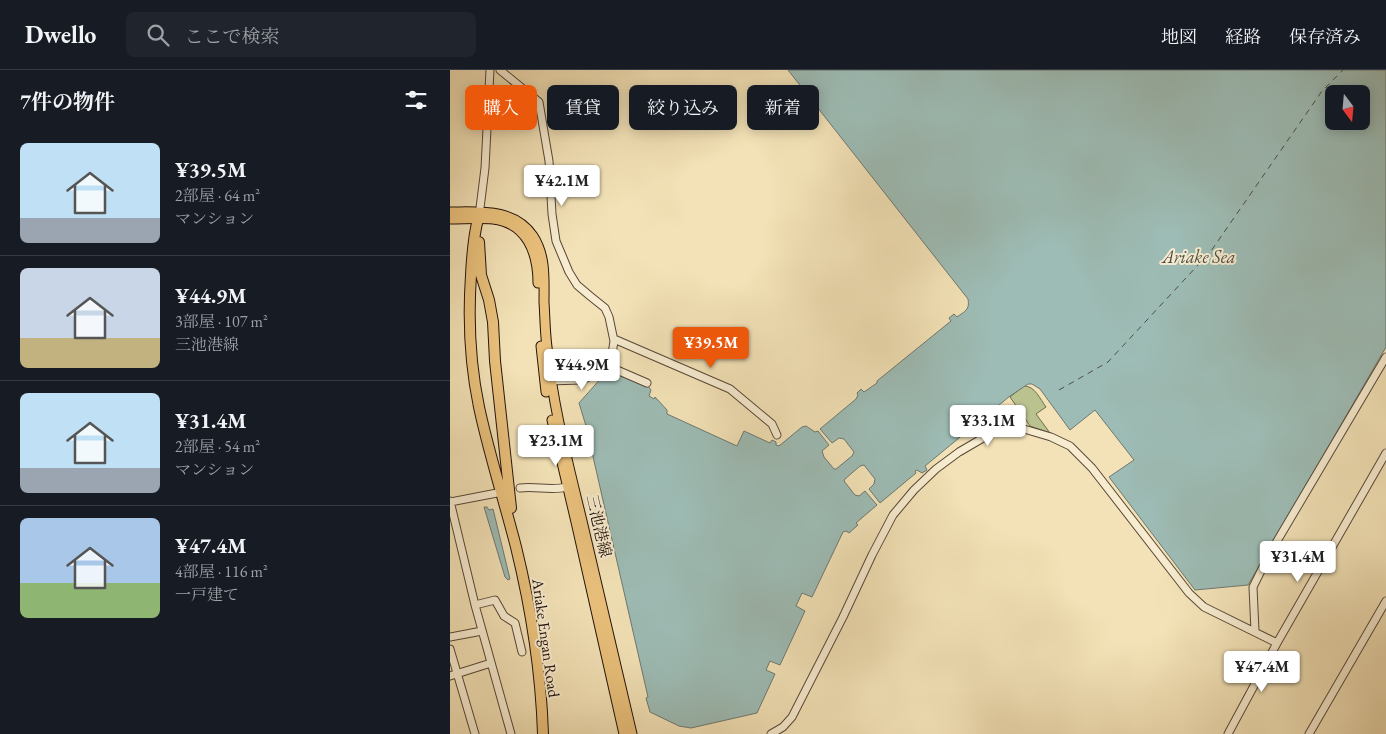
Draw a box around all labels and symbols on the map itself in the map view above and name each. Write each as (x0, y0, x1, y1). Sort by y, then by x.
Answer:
north arrow (1325, 85, 1370, 130)
pin: ¥42.1M (521, 164, 603, 207)
water label: Ariake Sea (1160, 245, 1236, 268)
pin: ¥39.5M (670, 326, 752, 369)
pin: ¥44.9M (541, 348, 623, 391)
pin: ¥33.1M (947, 404, 1029, 447)
pin: ¥23.1M (515, 424, 597, 467)
street label: 三池港線 (582, 492, 616, 560)
pin: ¥31.4M (1257, 540, 1339, 583)
street label: Ariake Engan Road (527, 576, 565, 700)
pin: ¥47.4M (1221, 650, 1303, 693)

